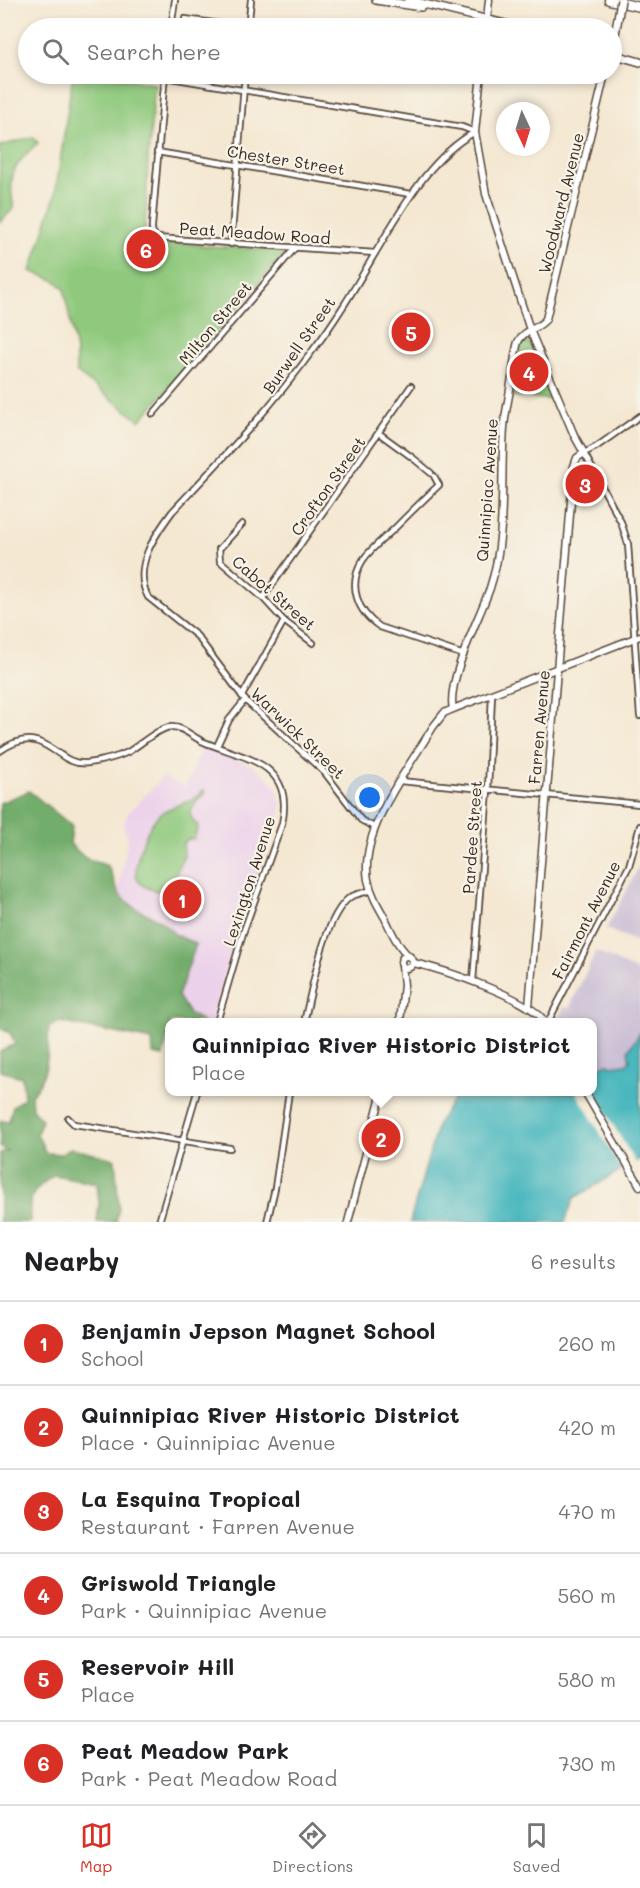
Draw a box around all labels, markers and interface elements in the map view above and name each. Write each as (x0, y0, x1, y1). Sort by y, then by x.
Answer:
search box (18, 18, 622, 84)
icon: search (39, 35, 72, 68)
text: Search here (87, 37, 221, 66)
north arrow (496, 102, 550, 156)
street label: Woodward Avenue (533, 130, 588, 275)
street label: Chester Street (226, 140, 347, 179)
street label: Peat Meadow Road (179, 217, 331, 248)
pin: 6 (126, 226, 166, 272)
street label: Milton Street (173, 276, 256, 369)
street label: Burwell Street (258, 292, 340, 397)
pin: 5 (392, 310, 430, 354)
pin: 4 (510, 350, 548, 394)
street label: Quinnipiac Avenue (471, 418, 502, 562)
street label: Crofton Street (286, 432, 370, 539)
pin: 3 (566, 462, 604, 506)
street label: Cabot Street (228, 551, 321, 635)
street label: Farren Avenue (523, 669, 554, 785)
street label: Warwick Street (247, 682, 350, 783)
street label: Pardee Street (457, 779, 486, 894)
your location (355, 783, 384, 812)
street label: Lexington Avenue (218, 813, 279, 948)
street label: Fairmont Avenue (547, 857, 625, 983)
pin: 1 (162, 876, 201, 922)
popup (165, 1018, 597, 1096)
text: Quinnipiac River Historic District (192, 1030, 570, 1059)
text: Place (192, 1059, 246, 1085)
pin: 2 (362, 1116, 400, 1160)
text: Nearby (24, 1244, 119, 1278)
text: 6 results (531, 1248, 616, 1274)
text: Benjamin Jepson Magnet School (81, 1316, 435, 1345)
text: 1 (39, 1330, 48, 1356)
text: 260 m (558, 1330, 616, 1356)
text: School (81, 1345, 144, 1371)
text: Quinnipiac River Historic District (81, 1400, 460, 1429)
text: 2 (38, 1414, 49, 1440)
text: 420 m (558, 1414, 616, 1440)
text: Place · Quinnipiac Avenue (81, 1429, 336, 1455)
text: La Esquina Tropical (81, 1484, 300, 1513)
text: 3 (38, 1498, 50, 1524)
text: 470 m (558, 1498, 616, 1524)
text: Restaurant · Farren Avenue (81, 1513, 355, 1539)
text: Griswold Triangle (81, 1568, 276, 1597)
text: 4 (37, 1582, 50, 1608)
text: 560 m (558, 1582, 616, 1608)
text: Park · Quinnipiac Avenue (81, 1597, 327, 1623)
text: Reservoir Hill (81, 1652, 234, 1681)
text: 5 (38, 1666, 49, 1692)
text: 580 m (558, 1666, 616, 1692)
text: Place (81, 1681, 135, 1707)
text: Peat Meadow Park (81, 1736, 289, 1765)
text: 6 (37, 1750, 50, 1776)
text: 730 m (558, 1750, 616, 1776)
text: Park · Peat Meadow Road (81, 1765, 337, 1791)
tab: Map (80, 1819, 113, 1876)
tab: Directions (272, 1819, 353, 1876)
tab: Saved (513, 1819, 560, 1876)

